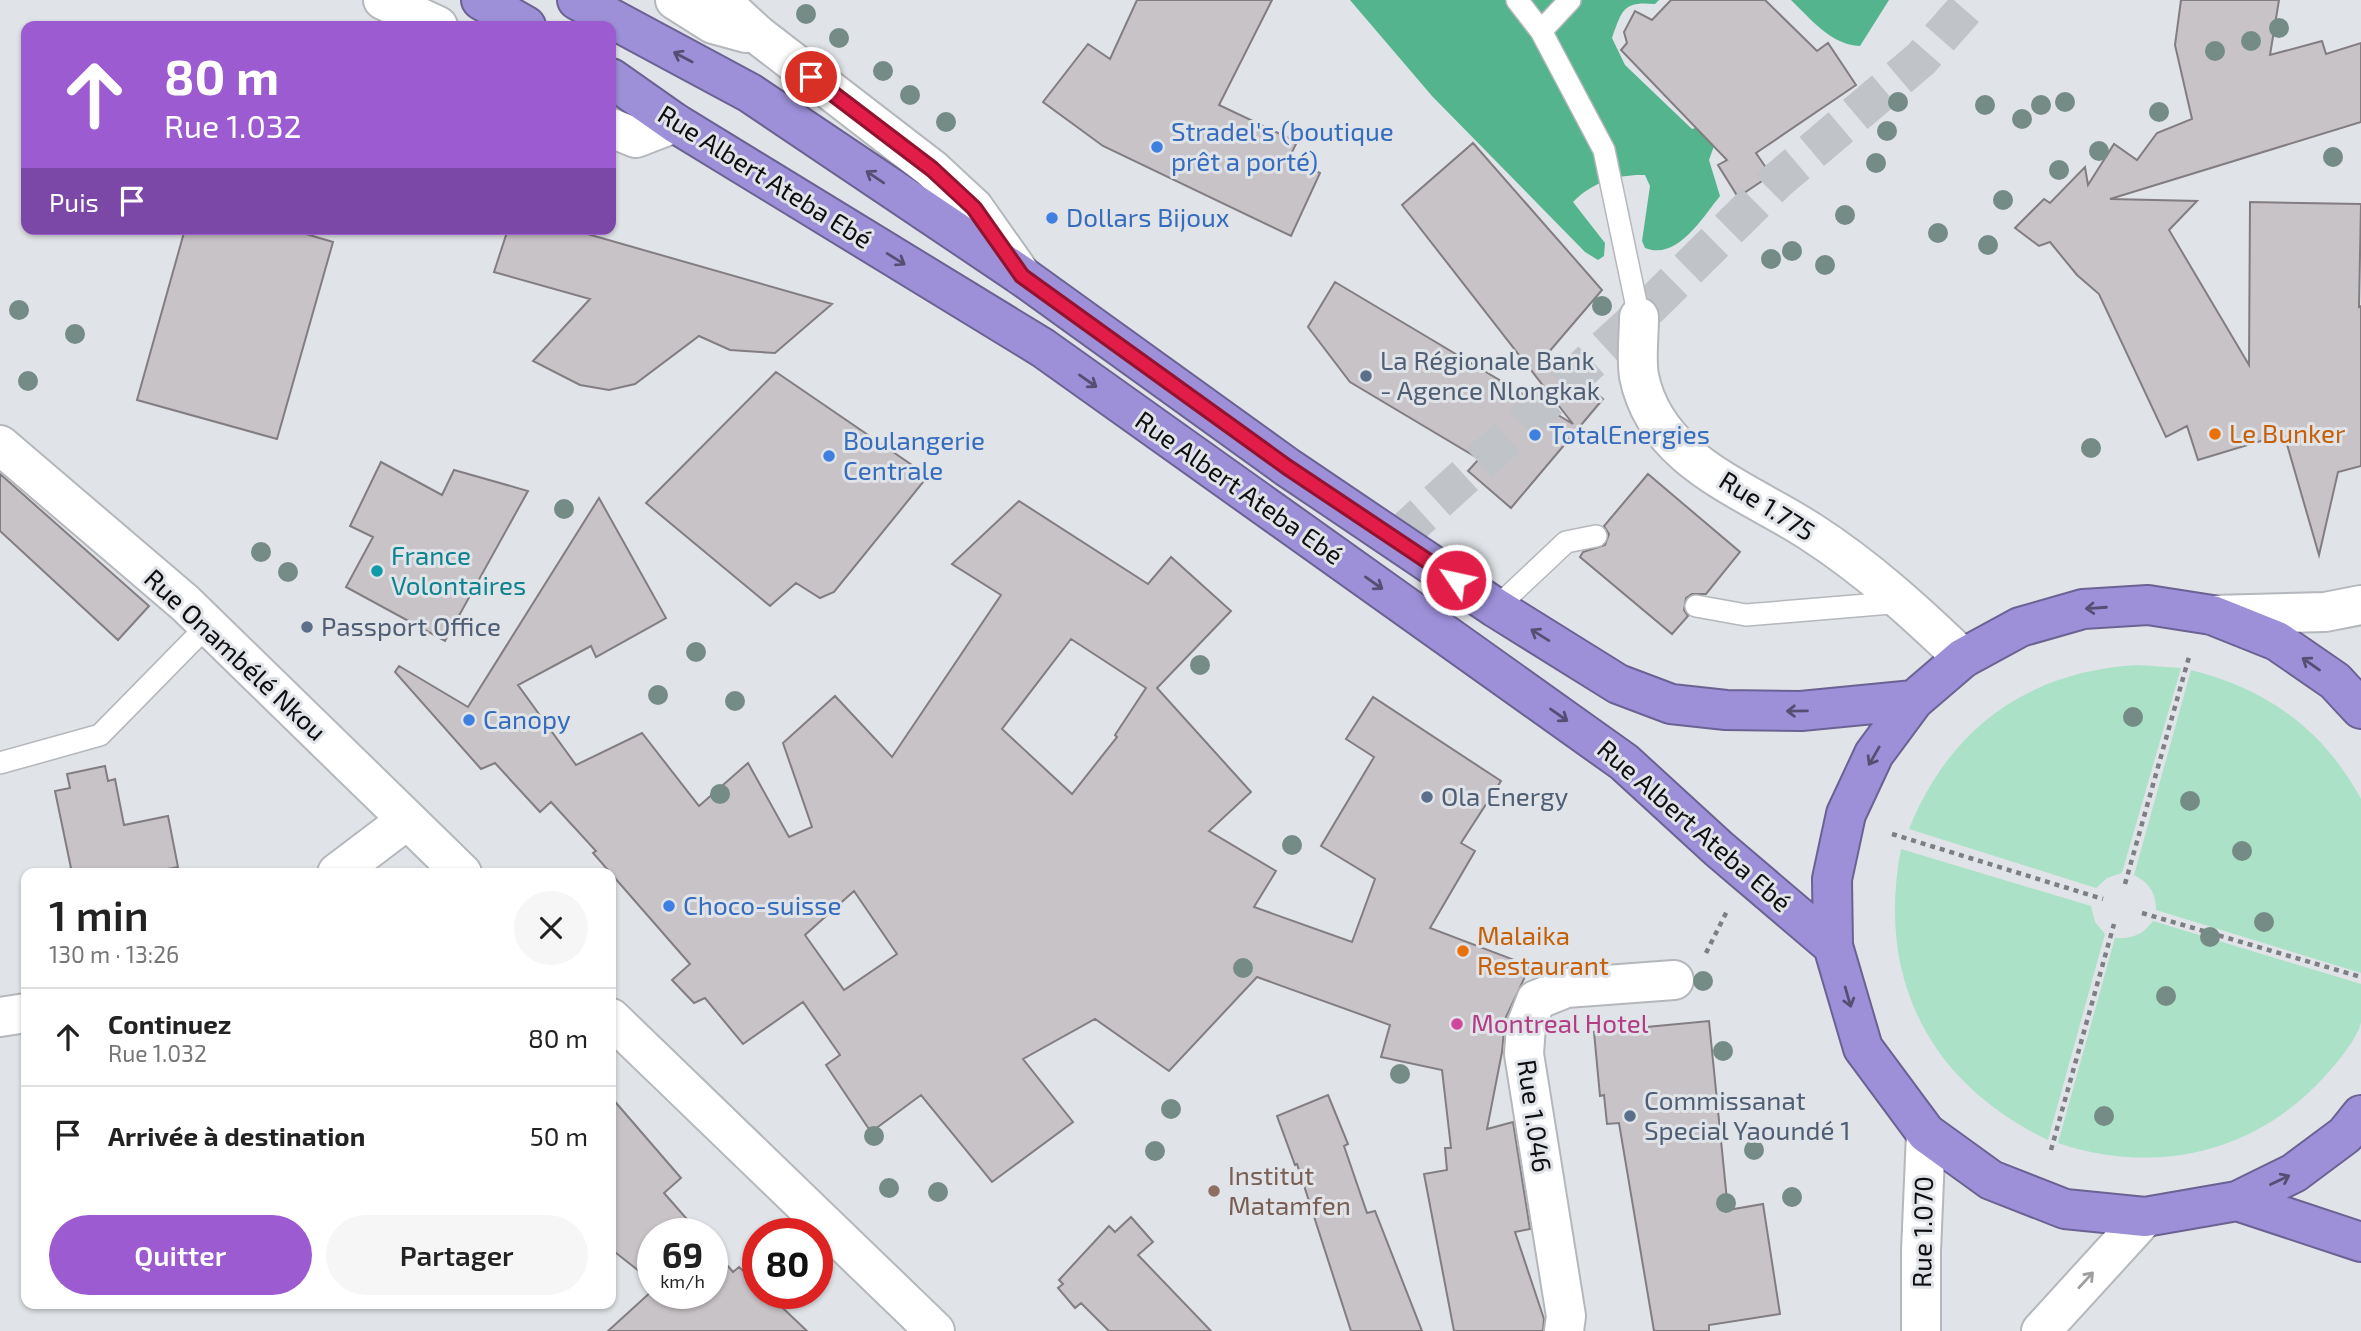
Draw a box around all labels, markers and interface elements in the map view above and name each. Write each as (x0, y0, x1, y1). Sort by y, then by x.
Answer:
text: 80 m (164, 46, 279, 105)
pin (781, 47, 841, 107)
icon: ahead (49, 49, 140, 140)
one-way arrow (673, 50, 693, 64)
icon: arrive (792, 58, 830, 96)
street label: Rue Albert Ateba Ebé (653, 97, 878, 254)
text: Rue 1.032 (164, 106, 301, 144)
place label: Stradel's (boutique prêt a porté) (1171, 115, 1394, 176)
marker: Stradel's (boutique prêt a porté) (1149, 139, 1165, 155)
one-way arrow (866, 170, 886, 184)
icon: arrive (113, 182, 151, 220)
text: Puis (49, 186, 99, 217)
place label: Dollars Bijoux (1066, 201, 1230, 232)
marker: Dollars Bijoux (1044, 210, 1060, 226)
one-way arrow (886, 252, 906, 266)
place label: La Régionale Bank - Agence Nlongkak (1380, 344, 1600, 405)
marker: La Régionale Bank - Agence Nlongkak (1358, 368, 1374, 384)
one-way arrow (1078, 374, 1097, 388)
street label: Rue Albert Ateba Ebé (1130, 403, 1350, 570)
place label: Le Bunker (2229, 417, 2345, 448)
place label: TotalEnergies (1549, 418, 1710, 449)
place label: Boulangerie Centrale (843, 424, 985, 485)
marker: Le Bunker (2207, 426, 2223, 442)
marker: TotalEnergies (1527, 427, 1543, 443)
marker: Boulangerie Centrale (821, 448, 837, 464)
street label: Rue 1.775 (1714, 463, 1821, 546)
place label: France Volontaires (391, 539, 526, 600)
position arrow (1419, 543, 1493, 617)
street label: Rue Onambélé Nkou (139, 562, 333, 746)
marker: France Volontaires (369, 563, 385, 579)
one-way arrow (1364, 576, 1382, 591)
one-way arrow (2085, 602, 2108, 615)
place label: Passport Office (321, 610, 501, 641)
marker: Passport Office (299, 619, 315, 635)
one-way arrow (1530, 627, 1550, 641)
one-way arrow (2301, 657, 2321, 671)
place label: Canopy (483, 703, 571, 734)
one-way arrow (1786, 704, 1809, 717)
one-way arrow (1549, 708, 1568, 722)
marker: Canopy (461, 712, 477, 728)
street label: Rue Albert Ateba Ebé (1592, 732, 1798, 917)
one-way arrow (1867, 745, 1881, 765)
place label: Ola Energy (1441, 780, 1569, 811)
marker: Ola Energy (1419, 789, 1435, 805)
text: 1 min (49, 889, 149, 939)
place label: Choco-suisse (683, 889, 842, 920)
button: close (514, 891, 588, 965)
marker: Choco-suisse (661, 898, 677, 914)
place label: Malaika Restaurant (1477, 919, 1609, 980)
text: 130 m · 13:26 (49, 940, 179, 968)
marker: Malaika Restaurant (1455, 943, 1471, 959)
one-way arrow (1843, 986, 1856, 1008)
place label: Montreal Hotel (1471, 1007, 1649, 1038)
text: Continuez (108, 1008, 231, 1039)
marker: Montreal Hotel (1449, 1016, 1465, 1032)
icon: ahead (49, 1018, 87, 1056)
text: 80 m (528, 1022, 588, 1053)
text: Rue 1.032 (108, 1039, 207, 1067)
street label: Rue 1.046 (1512, 1057, 1559, 1174)
place label: Commissanat Special Yaoundé 1 (1644, 1084, 1851, 1145)
marker: Commissanat Special Yaoundé 1 (1622, 1108, 1638, 1124)
icon: arrive (49, 1116, 87, 1154)
text: Arrivée à destination (108, 1120, 365, 1151)
text: 50 m (530, 1120, 588, 1151)
place label: Institut Matamfen (1228, 1159, 1351, 1220)
one-way arrow (2269, 1173, 2291, 1186)
street label: Rue 1.070 (1905, 1176, 1938, 1288)
marker: Institut Matamfen (1206, 1183, 1222, 1199)
button: Quitter (49, 1215, 312, 1295)
button: Partager (326, 1215, 588, 1295)
speed limit sign: 80 (742, 1218, 833, 1309)
text: 69 (662, 1233, 703, 1275)
text: km/h (660, 1270, 705, 1292)
one-way arrow (2078, 1272, 2095, 1289)

